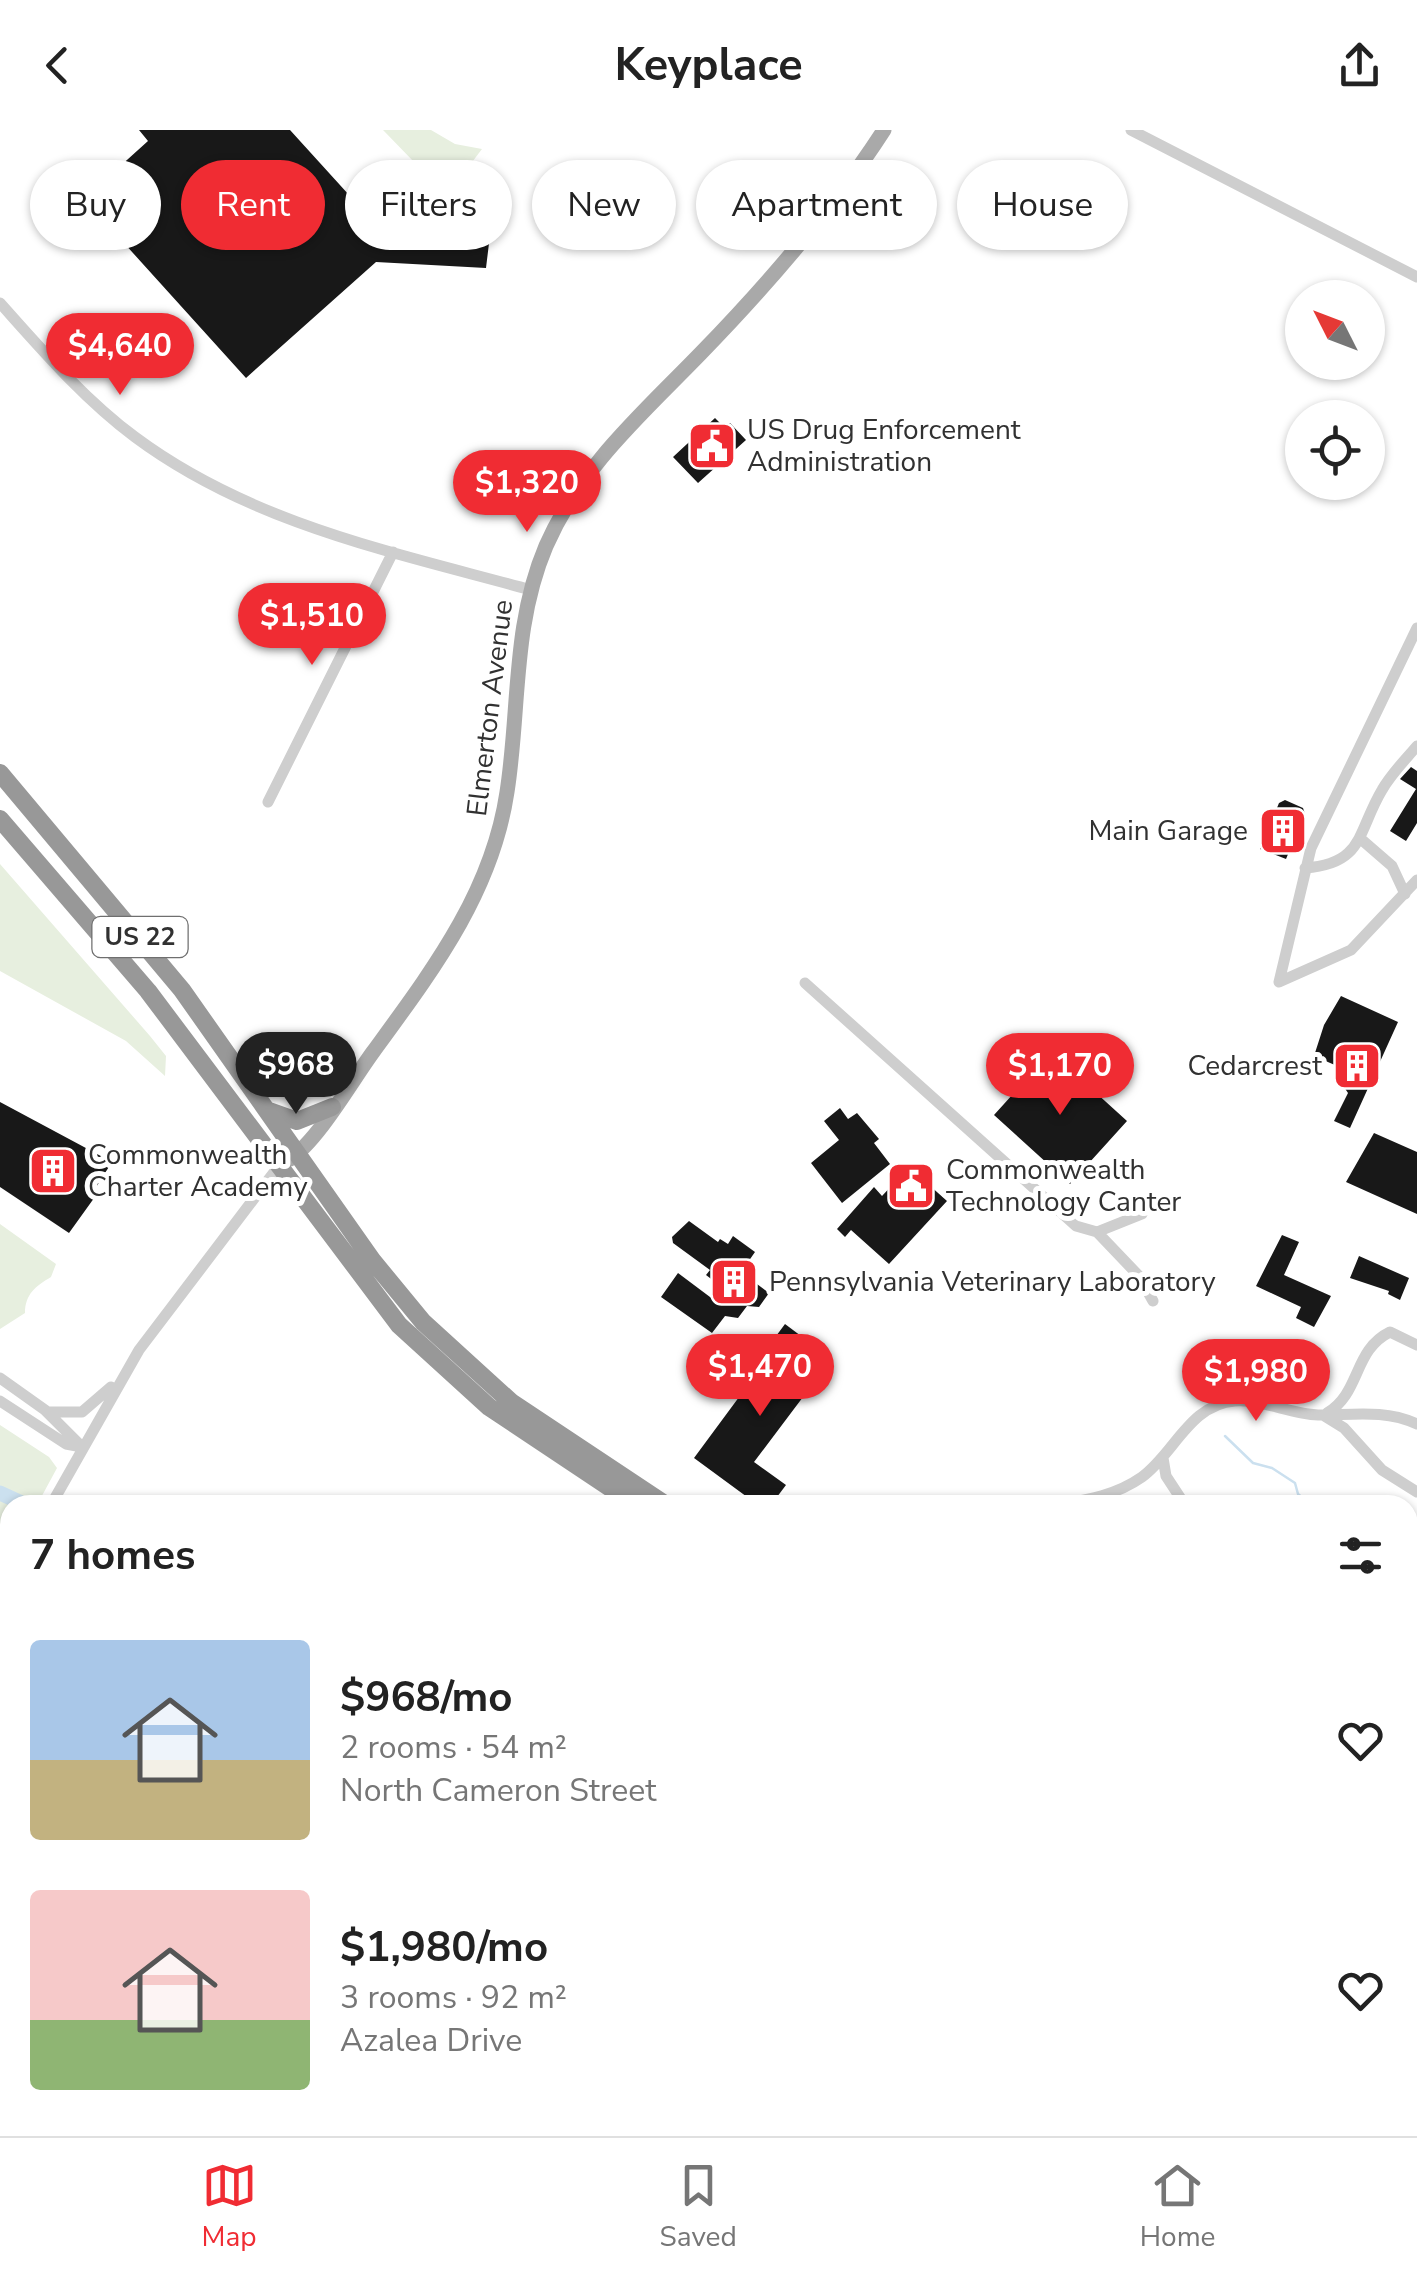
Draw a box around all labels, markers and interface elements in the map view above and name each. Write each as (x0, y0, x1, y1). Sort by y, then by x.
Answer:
text: Keyplace (614, 35, 803, 96)
icon: back (30, 38, 85, 93)
icon: share (1332, 38, 1387, 93)
chip: Buy (30, 160, 161, 250)
chip: Rent (181, 160, 325, 250)
chip: Filters (345, 160, 512, 250)
chip: New (532, 160, 676, 250)
chip: Apartment (696, 160, 937, 250)
chip: House (957, 160, 1128, 250)
north arrow (1285, 280, 1385, 380)
map controls (1285, 280, 1385, 500)
pin: $4,640 (39, 313, 201, 398)
text: $4,640 (68, 324, 172, 367)
button: locate (1285, 400, 1385, 500)
place label: US Drug Enforcement Administration (747, 411, 1021, 481)
public building icon: US Drug Enforcement Administration (686, 420, 738, 472)
pin: $1,320 (446, 450, 608, 535)
text: $1,320 (475, 461, 579, 504)
pin: $1,510 (231, 583, 393, 668)
text: $1,510 (260, 594, 364, 637)
street label: Elmerton Avenue (458, 598, 522, 818)
building icon: Main Garage (1257, 805, 1309, 857)
place label: Main Garage (1088, 812, 1248, 850)
road number: US 22 (92, 917, 188, 957)
pin: $968 (237, 1032, 355, 1117)
pin: $1,170 (979, 1033, 1141, 1118)
building icon: Cedarcrest (1331, 1040, 1383, 1092)
text: $968 (258, 1043, 334, 1086)
text: $1,170 (1008, 1044, 1112, 1087)
place label: Cedarcrest (1187, 1047, 1322, 1085)
place label: Commonwealth Charter Academy (88, 1136, 308, 1206)
building icon: Commonwealth Charter Academy (27, 1145, 79, 1197)
place label: Commonwealth Technology Canter (946, 1151, 1181, 1221)
public building icon: Commonwealth Technology Canter (885, 1160, 937, 1212)
building icon: Pennsylvania Veterinary Laboratory (708, 1256, 760, 1308)
place label: Pennsylvania Veterinary Laboratory (769, 1263, 1216, 1301)
pin: $1,470 (679, 1334, 841, 1419)
pin: $1,980 (1175, 1339, 1337, 1424)
text: $1,470 (708, 1345, 812, 1388)
text: $1,980 (1204, 1350, 1308, 1393)
text: 7 homes (30, 1527, 195, 1584)
icon: filters (1333, 1528, 1388, 1583)
text: $968/mo (340, 1669, 512, 1726)
icon: home (110, 1680, 230, 1800)
icon: heart (1333, 1713, 1388, 1768)
text: 2 rooms · 54 m² (340, 1726, 567, 1769)
text: North Cameron Street (340, 1769, 657, 1812)
text: $1,980/mo (340, 1919, 548, 1976)
icon: home (110, 1930, 230, 2050)
icon: heart (1333, 1963, 1388, 2018)
text: 3 rooms · 92 m² (340, 1976, 567, 2019)
text: Azalea Drive (340, 2019, 522, 2062)
tab: Map (201, 2158, 257, 2256)
tab: Saved (659, 2158, 737, 2256)
tab: Home (1140, 2158, 1216, 2256)

